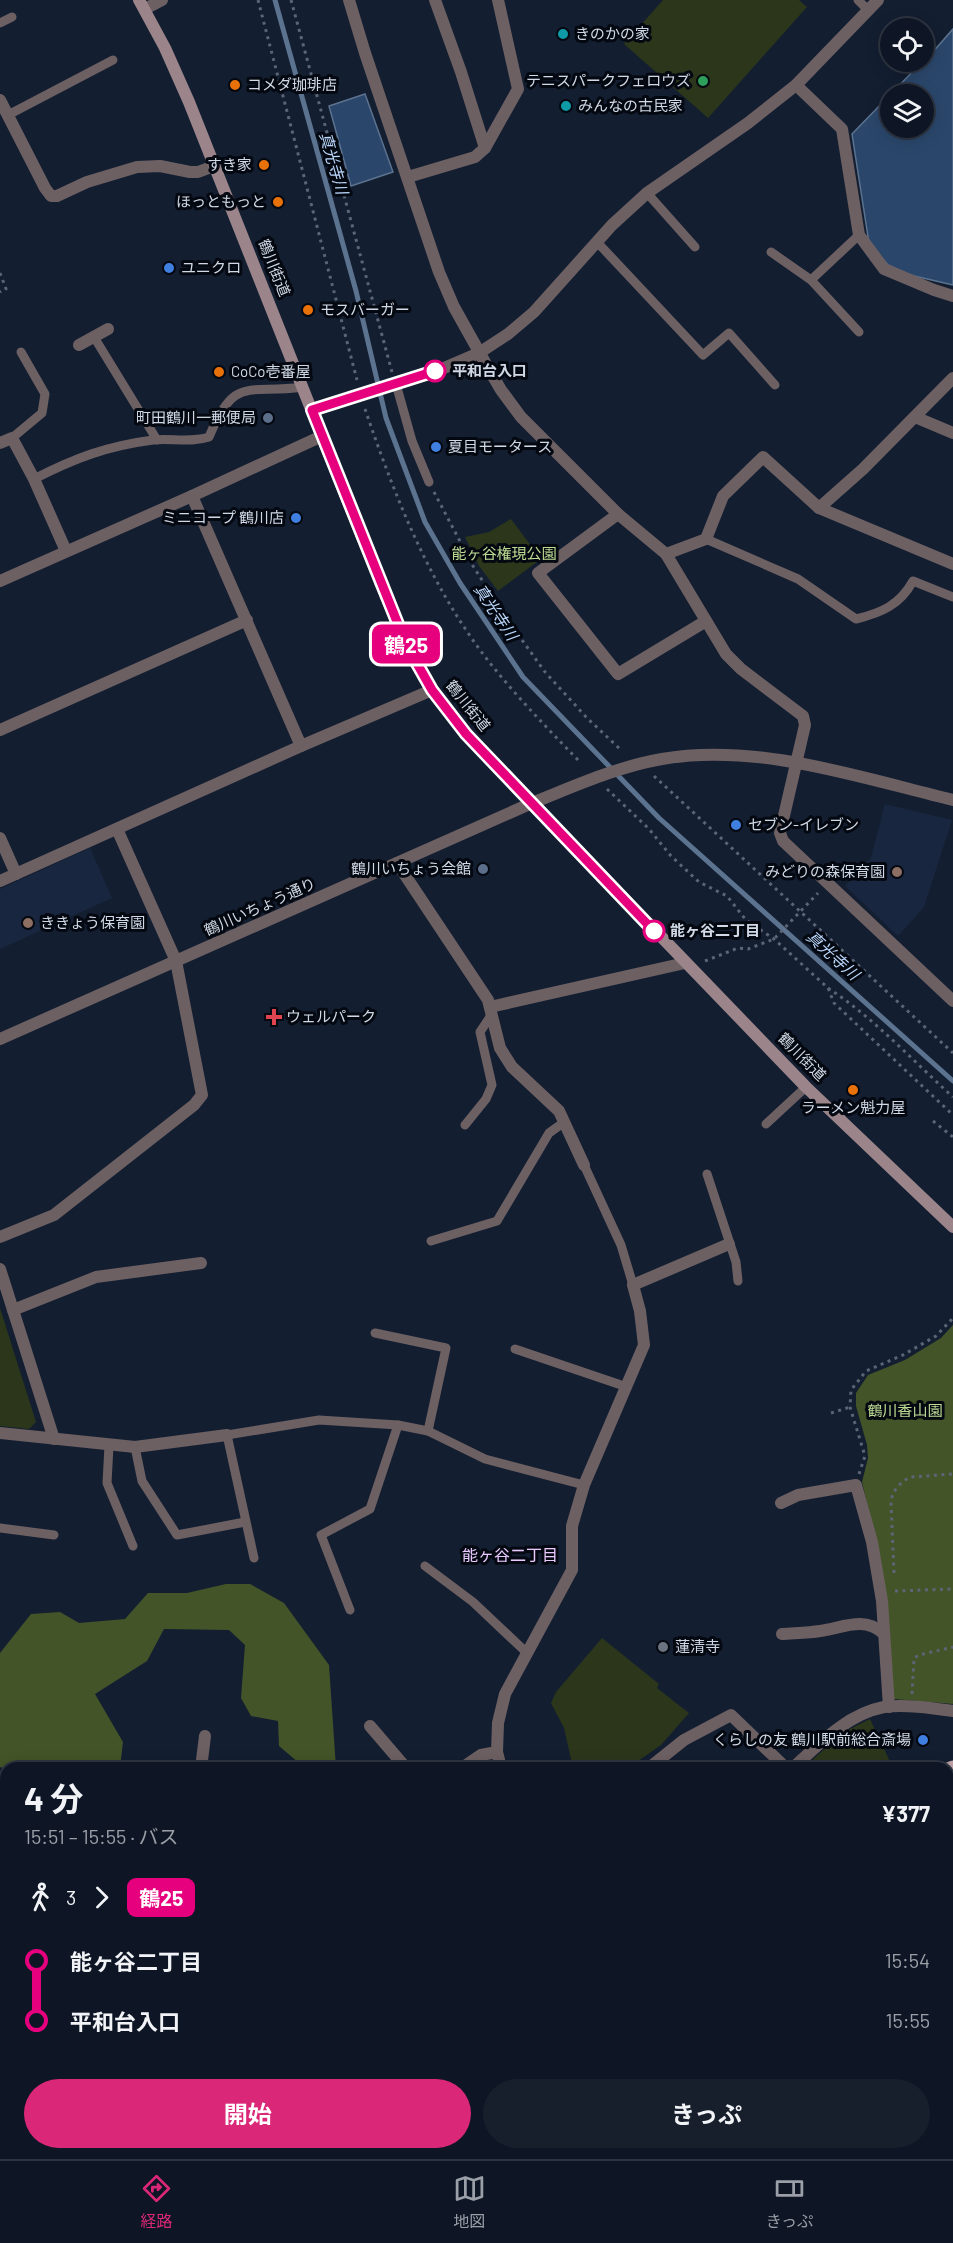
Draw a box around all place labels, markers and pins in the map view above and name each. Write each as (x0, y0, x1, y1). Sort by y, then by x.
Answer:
place label: きのかの家 (575, 24, 650, 42)
marker: きのかの家 (556, 27, 570, 41)
place label: テニスパークフェロウズ (526, 71, 691, 89)
marker: テニスパークフェロウズ (696, 74, 710, 88)
place label: コメダ珈琲店 (247, 75, 337, 93)
marker: コメダ珈琲店 (228, 78, 242, 92)
place label: みんなの古民家 (578, 96, 683, 114)
marker: みんなの古民家 (559, 99, 573, 113)
place label: すき家 (207, 155, 252, 173)
marker: すき家 (257, 158, 271, 172)
place label: ほっともっと (176, 192, 266, 210)
marker: ほっともっと (271, 195, 285, 209)
place label: ユニクロ (181, 258, 241, 276)
marker: ユニクロ (162, 261, 176, 275)
place label: モスバーガー (320, 300, 410, 318)
marker: モスバーガー (301, 303, 315, 317)
marker: 平和台入口 (424, 360, 446, 382)
place label: 平和台入口 (452, 361, 527, 379)
place label: CoCo壱番屋 (231, 362, 311, 380)
marker: CoCo壱番屋 (212, 365, 226, 379)
place label: 町田鶴川一郵便局 (136, 408, 256, 426)
marker: 町田鶴川一郵便局 (261, 411, 275, 425)
place label: 夏目モータース (448, 437, 552, 455)
marker: 夏目モータース (429, 440, 443, 454)
place label: ミニコープ 鶴川店 (162, 508, 284, 526)
marker: ミニコープ 鶴川店 (289, 511, 303, 525)
place label: セブン-イレブン (748, 815, 859, 833)
marker: セブン-イレブン (729, 818, 743, 832)
place label: 鶴川いちょう会館 (351, 859, 471, 877)
marker: 鶴川いちょう会館 (476, 862, 490, 876)
place label: みどりの森保育園 (765, 862, 885, 880)
marker: みどりの森保育園 (890, 865, 904, 879)
place label: ききょう保育園 (40, 913, 145, 931)
marker: ききょう保育園 (21, 916, 35, 930)
marker: 能ヶ谷二丁目 (643, 920, 665, 942)
place label: 能ヶ谷二丁目 (670, 921, 760, 939)
place label: ウェルパーク (286, 1007, 376, 1025)
marker: ウェルパーク (267, 1010, 281, 1024)
marker: ラーメン魁力屋 (846, 1083, 860, 1097)
place label: ラーメン魁力屋 (801, 1098, 905, 1116)
place label: 蓮清寺 (675, 1637, 720, 1655)
marker: 蓮清寺 (656, 1640, 670, 1654)
place label: くらしの友 鶴川駅前総合斎場 (713, 1730, 911, 1748)
marker: くらしの友 鶴川駅前総合斎場 (916, 1733, 930, 1747)

